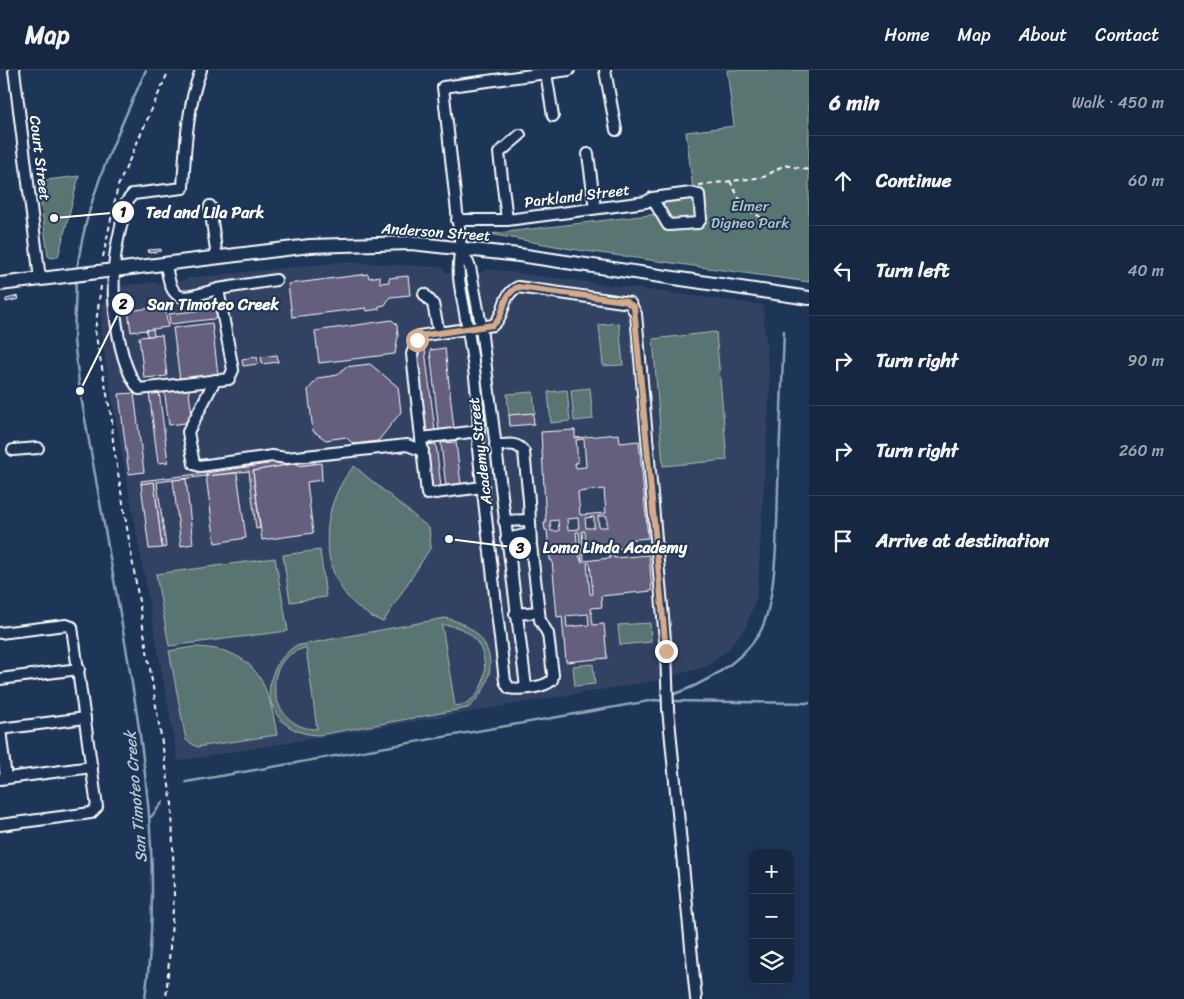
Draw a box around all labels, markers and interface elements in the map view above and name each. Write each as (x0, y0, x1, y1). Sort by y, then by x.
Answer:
text: Map (25, 14, 69, 56)
text: Home (885, 19, 930, 51)
text: Map (958, 19, 991, 51)
text: About (1019, 19, 1067, 51)
text: Contact (1095, 19, 1159, 51)
text: 6 min (829, 84, 880, 122)
text: Walk · 450 m (1072, 88, 1164, 117)
street label: Court Street (22, 114, 58, 202)
text: Continue (876, 164, 952, 197)
text: 60 m (1128, 166, 1164, 195)
icon: ahead (829, 167, 857, 195)
street label: Parkland Street (523, 177, 632, 215)
park label: Elmer Digneo Park (711, 193, 790, 236)
callout: Ted and Lila Park (110, 196, 274, 227)
text: Ted and Lila Park (146, 198, 265, 227)
text: 1 (120, 199, 127, 225)
street label: Anderson Street (380, 215, 492, 249)
text: Turn left (876, 254, 949, 287)
text: 40 m (1127, 256, 1164, 285)
icon: left (829, 257, 857, 285)
callout: San Timoteo Creek (111, 288, 289, 319)
text: San Timoteo Creek (146, 290, 279, 319)
text: 2 (118, 291, 128, 317)
route start (406, 329, 429, 352)
text: Turn right (876, 344, 958, 377)
text: 90 m (1128, 346, 1164, 375)
icon: right (829, 347, 857, 375)
street label: Academy Street (460, 395, 500, 507)
text: Turn right (876, 434, 958, 467)
text: 260 m (1119, 436, 1164, 465)
icon: right (829, 437, 857, 465)
text: Arrive at destination (876, 524, 1049, 557)
icon: arrive (829, 527, 857, 555)
callout: Loma Linda Academy (507, 532, 697, 563)
text: Loma Linda Academy (543, 533, 688, 562)
text: 3 (515, 535, 525, 561)
route end (655, 640, 678, 663)
water label: San Timoteo Creek (115, 727, 156, 864)
map controls (749, 849, 794, 984)
button: + (749, 849, 794, 894)
button: − (749, 894, 794, 939)
button: layers (749, 939, 794, 984)

